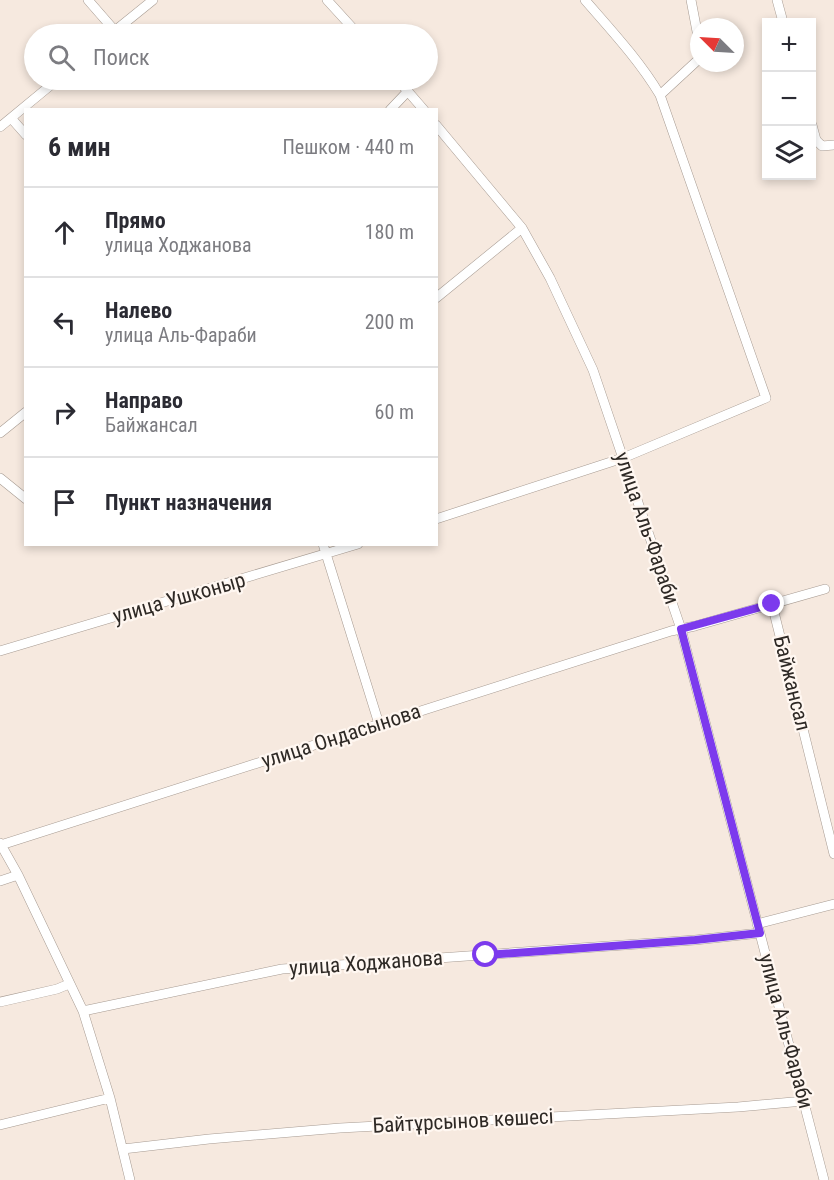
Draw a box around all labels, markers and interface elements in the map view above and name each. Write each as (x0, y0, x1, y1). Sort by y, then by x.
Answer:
north arrow (690, 18, 744, 72)
map controls (762, 18, 816, 180)
button: + (762, 18, 816, 72)
search box (24, 24, 438, 90)
icon: search (45, 41, 78, 74)
text: Поиск (93, 45, 150, 70)
button: − (762, 72, 816, 126)
button: layers (762, 126, 816, 180)
text: 6 мин (48, 132, 110, 162)
text: Пешком · 440 m (282, 135, 414, 159)
text: Прямо (105, 208, 166, 233)
icon: ahead (48, 216, 81, 249)
text: 180 m (365, 220, 414, 244)
text: улица Ходжанова (105, 233, 252, 257)
text: Налево (105, 298, 172, 323)
icon: left (48, 306, 81, 339)
text: 200 m (365, 310, 414, 334)
text: улица Аль-Фараби (105, 323, 257, 347)
text: Направо (105, 388, 183, 413)
icon: right (48, 396, 81, 429)
text: 60 m (375, 400, 414, 424)
text: Байжансал (105, 413, 198, 437)
street label: улица Аль-Фараби (610, 449, 684, 607)
icon: arrive (48, 486, 81, 519)
text: Пункт назначения (105, 490, 272, 515)
street label: улица Ушконыр (110, 568, 248, 628)
route end (758, 590, 784, 616)
street label: Байжансал (769, 633, 815, 733)
street label: улица Ондасынова (258, 699, 424, 773)
route start (472, 941, 498, 967)
street label: улица Ходжанова (288, 946, 444, 980)
street label: улица Аль-Фараби (754, 951, 818, 1111)
street label: Байтұрсынов көшесі (372, 1104, 554, 1138)

